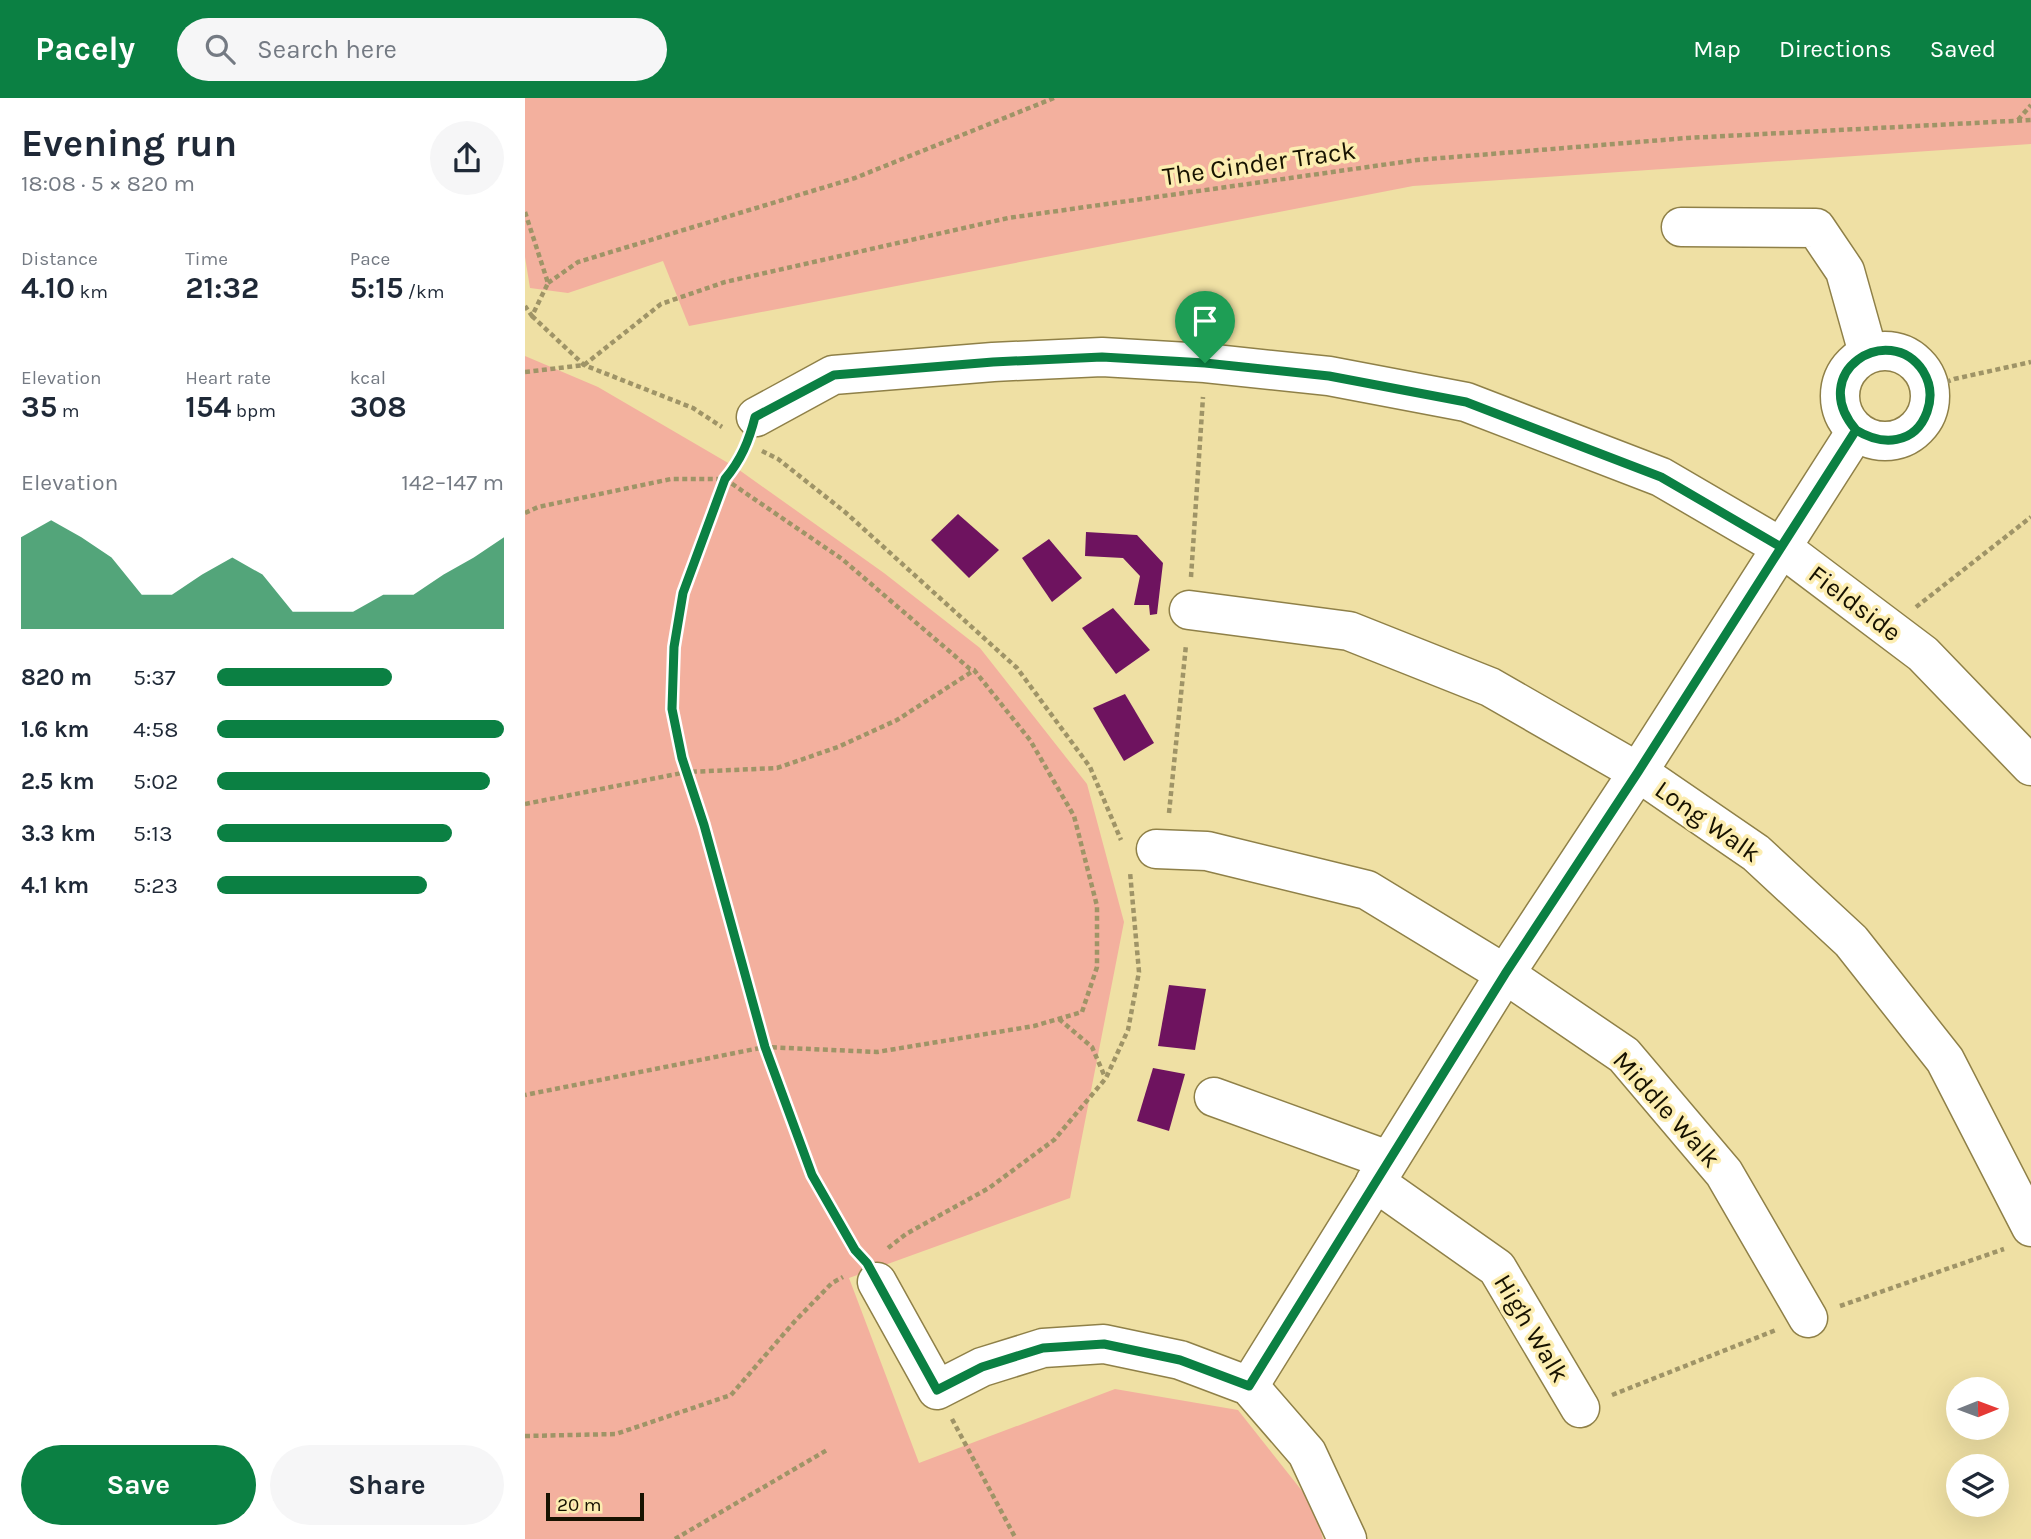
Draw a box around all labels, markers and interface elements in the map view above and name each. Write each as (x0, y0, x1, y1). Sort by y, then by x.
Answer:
search box (177, 18, 667, 81)
text: Pacely (35, 30, 135, 68)
icon: search (201, 30, 239, 68)
text: Search here (257, 34, 397, 65)
text: Map (1693, 35, 1741, 63)
text: Directions (1779, 35, 1892, 63)
text: Saved (1930, 35, 1996, 63)
text: Evening run (21, 121, 237, 166)
button: share (430, 121, 504, 195)
street label: The Cinder Track (1160, 135, 1358, 192)
text: 18:08 · 5 × 820 m (21, 170, 195, 197)
text: Distance (21, 248, 98, 270)
text: Time (185, 248, 228, 270)
text: Pace (350, 248, 390, 270)
text: 4.10 (21, 270, 75, 306)
text: 21:32 (185, 270, 259, 306)
text: 5:15 (350, 270, 403, 306)
text: km (75, 281, 108, 303)
text: /km (403, 281, 445, 303)
pin (1175, 291, 1235, 363)
icon: arrive (1186, 302, 1224, 340)
text: Elevation (21, 367, 101, 389)
text: Heart rate (185, 367, 271, 389)
text: kcal (350, 367, 386, 389)
text: 35 (21, 389, 57, 425)
text: 154 (185, 389, 231, 425)
text: 308 (350, 389, 407, 425)
text: m (57, 400, 79, 422)
text: bpm (231, 400, 276, 422)
text: Elevation (21, 469, 118, 496)
text: 142–147 m (401, 469, 504, 496)
street label: Fieldside (1802, 559, 1907, 648)
text: 820 m (21, 664, 92, 691)
text: 5:37 (133, 664, 176, 691)
text: 1.6 km (21, 716, 89, 743)
text: 4:58 (133, 716, 178, 743)
text: 2.5 km (21, 768, 95, 795)
text: 5:02 (133, 768, 178, 795)
street label: Long Walk (1649, 774, 1766, 869)
text: 3.3 km (21, 820, 96, 847)
text: 5:13 (133, 820, 172, 847)
text: 4.1 km (21, 872, 89, 899)
text: 5:23 (133, 872, 178, 899)
street label: Middle Walk (1606, 1045, 1727, 1174)
street label: High Walk (1487, 1269, 1576, 1388)
north arrow (1946, 1377, 2009, 1440)
map controls (1946, 1377, 2009, 1517)
button: Save (21, 1445, 256, 1525)
button: Share (270, 1445, 504, 1525)
button: layers (1946, 1454, 2009, 1517)
scale bar (546, 1490, 644, 1522)
text: 20 m (557, 1494, 602, 1516)

